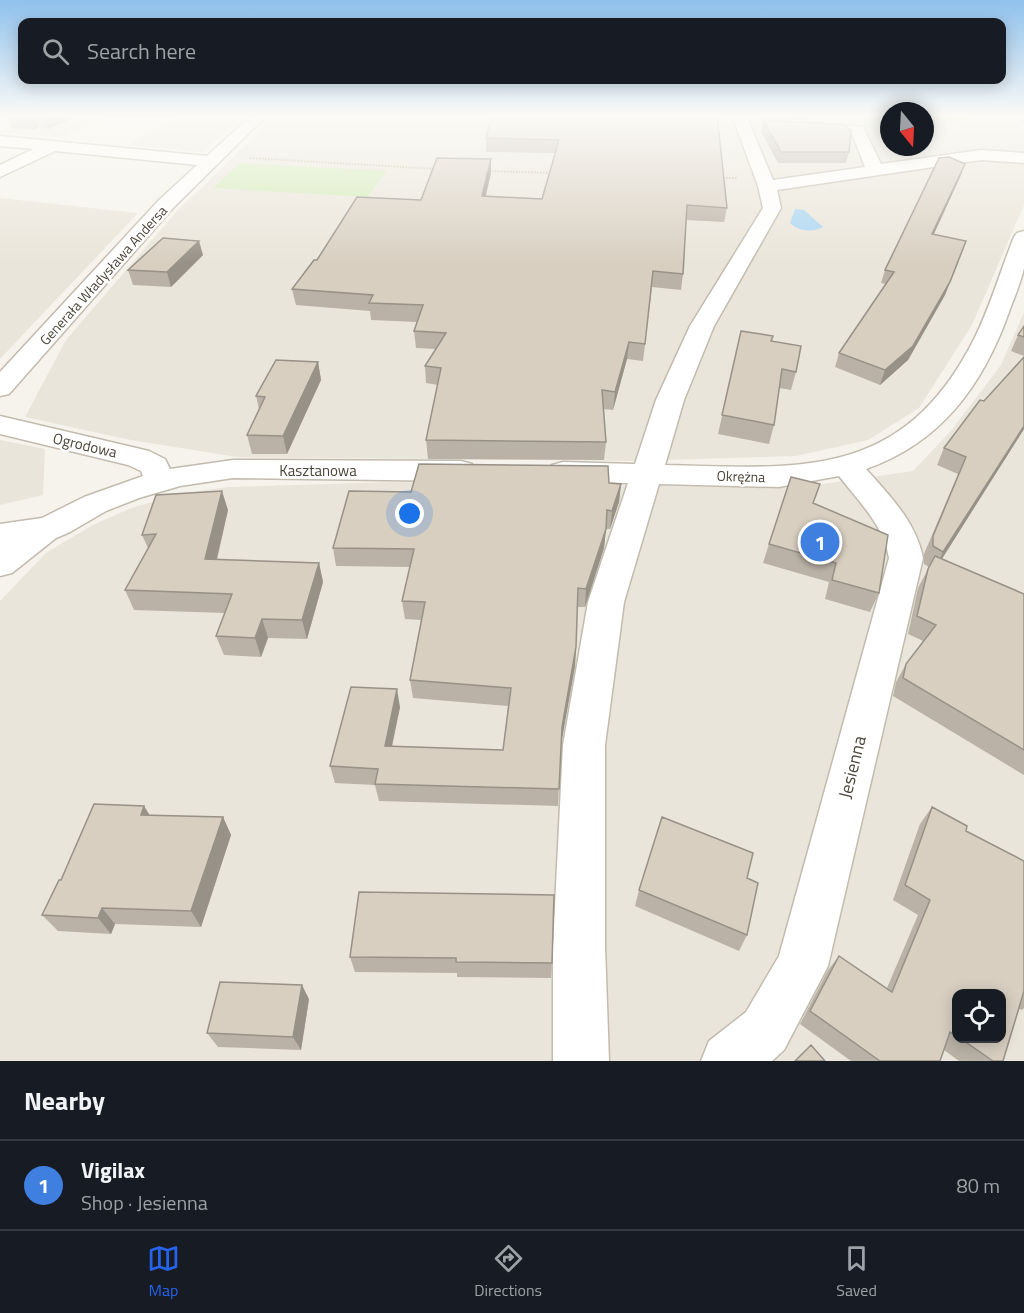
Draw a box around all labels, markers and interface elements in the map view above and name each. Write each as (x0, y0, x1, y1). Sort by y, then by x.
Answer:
search box (18, 18, 1006, 84)
text: Search here (87, 34, 196, 68)
icon: search (39, 35, 72, 68)
north arrow (880, 102, 934, 156)
street label: Generała Władysława Andersa (34, 200, 172, 350)
street label: Ogrodowa (51, 426, 120, 464)
street label: Kasztanowa (279, 459, 357, 482)
street label: Okrężna (716, 465, 766, 487)
your location (395, 499, 424, 528)
pin: 1 (800, 520, 840, 564)
street label: Jesienna (831, 733, 873, 801)
map controls (952, 989, 1006, 1043)
button: locate (952, 989, 1006, 1043)
text: Nearby (24, 1081, 105, 1120)
text: Vigilax (81, 1153, 145, 1187)
text: 1 (38, 1170, 49, 1201)
text: 80 m (956, 1170, 1000, 1201)
text: Shop · Jesienna (81, 1187, 208, 1218)
tab: Map (147, 1242, 180, 1302)
tab: Directions (474, 1242, 542, 1302)
tab: Saved (836, 1242, 877, 1302)

